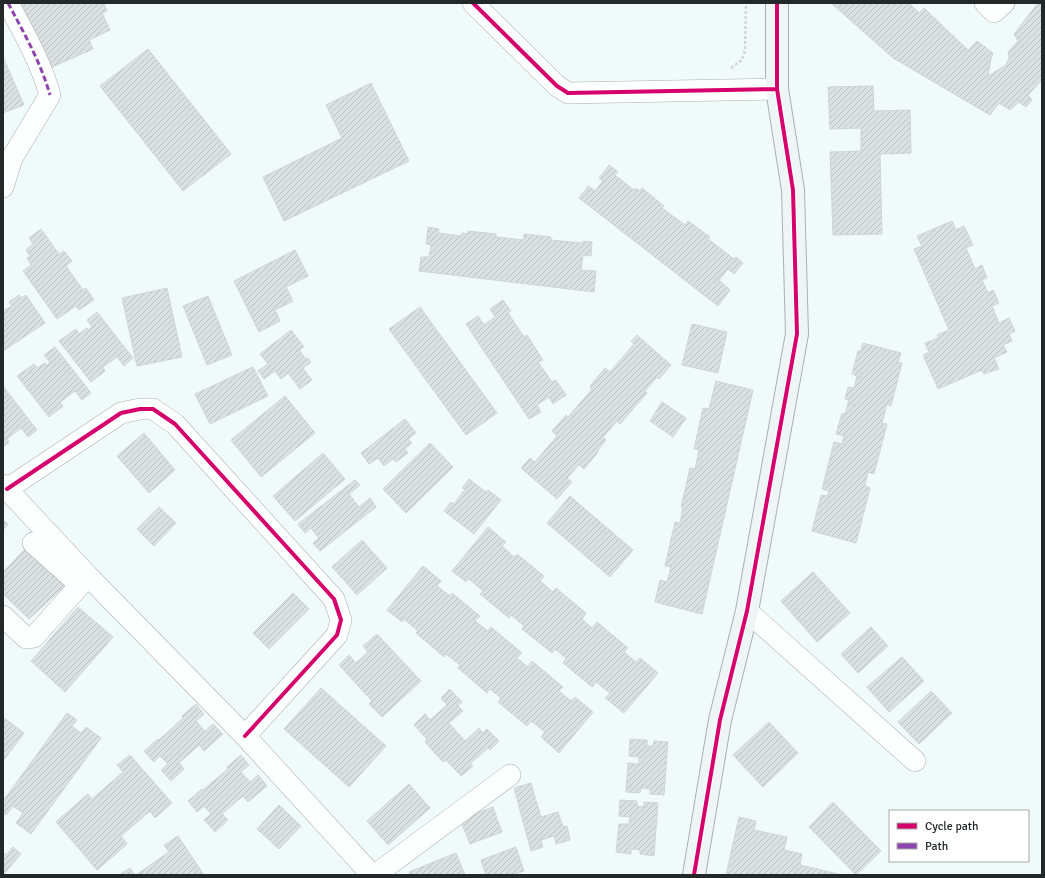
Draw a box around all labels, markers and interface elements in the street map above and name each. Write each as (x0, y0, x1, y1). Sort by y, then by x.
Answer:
legend (889, 810, 1029, 862)
text: Cycle path (925, 819, 978, 834)
text: Path (925, 839, 948, 854)

